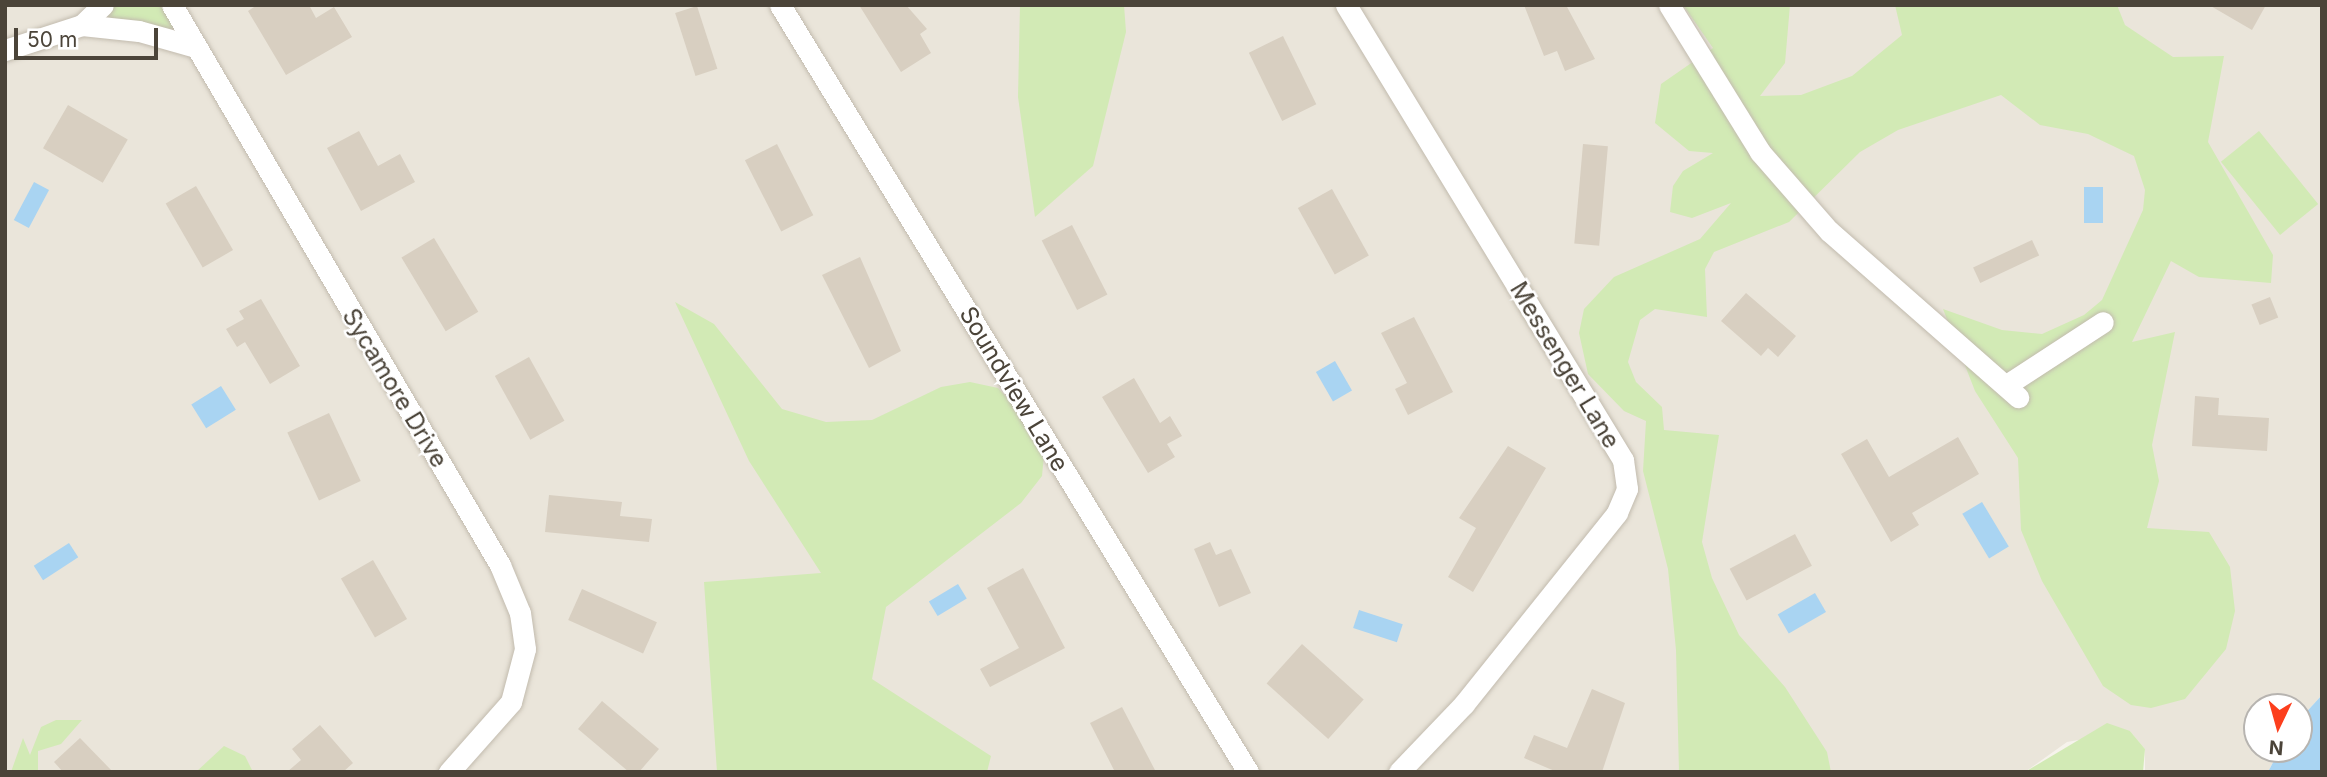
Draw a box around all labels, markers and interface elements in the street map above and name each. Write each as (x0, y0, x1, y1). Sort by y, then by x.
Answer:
scale bar (18, 14, 161, 58)
text: 50 m (27, 27, 77, 52)
street label: Messenger Lane (1504, 277, 1626, 453)
street label: Soundview Lane (953, 301, 1075, 477)
street label: Sycamore Drive (336, 303, 454, 473)
north arrow (2243, 693, 2313, 763)
text: N (2268, 735, 2285, 760)

